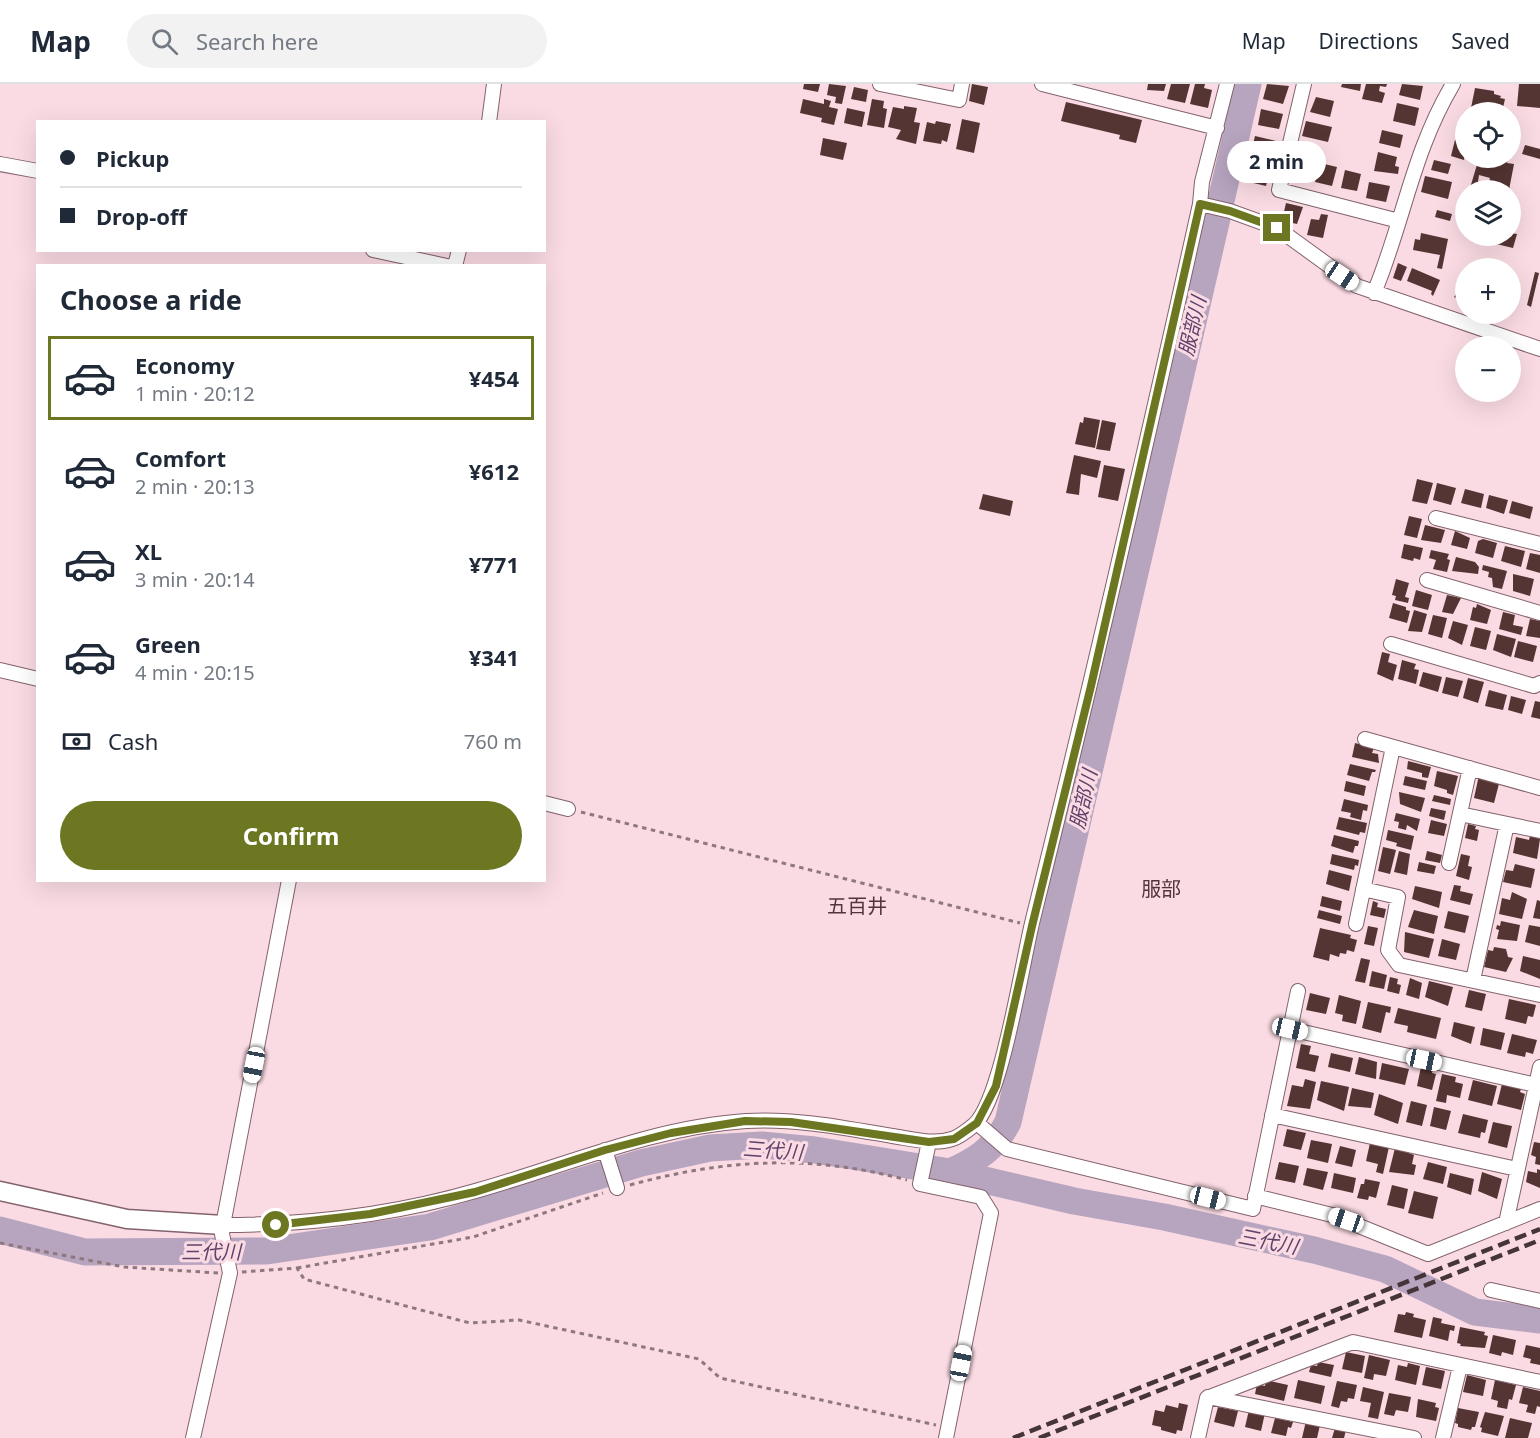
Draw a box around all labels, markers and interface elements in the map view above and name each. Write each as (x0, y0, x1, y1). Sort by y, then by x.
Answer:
search box (127, 14, 547, 68)
text: Map (30, 22, 91, 60)
icon: search (148, 25, 181, 58)
text: Search here (196, 26, 318, 56)
text: Map (1242, 27, 1286, 55)
text: Directions (1319, 27, 1418, 55)
text: Saved (1451, 27, 1510, 55)
map controls (1455, 102, 1521, 402)
button: locate (1455, 102, 1521, 168)
callout: 2 min (1228, 141, 1326, 183)
text: Pickup (96, 143, 169, 173)
text: 2 min (1249, 148, 1304, 175)
button: layers (1455, 180, 1521, 246)
text: Drop-off (96, 201, 187, 231)
route end (1263, 214, 1290, 241)
car (1322, 258, 1362, 294)
button: + (1455, 258, 1521, 324)
text: Choose a ride (60, 281, 242, 318)
water label: 服部川 (1172, 292, 1212, 358)
button: − (1455, 336, 1521, 402)
text: Economy (135, 350, 234, 380)
icon: car (63, 351, 117, 405)
text: ¥454 (469, 363, 519, 393)
text: 1 min · 20:12 (135, 380, 255, 407)
text: Comfort (135, 443, 226, 473)
icon: car (63, 444, 117, 498)
text: ¥612 (469, 456, 519, 486)
text: 2 min · 20:13 (135, 473, 255, 500)
text: XL (135, 536, 162, 566)
icon: car (63, 537, 117, 591)
text: ¥771 (469, 549, 519, 579)
text: 3 min · 20:14 (135, 566, 255, 593)
text: Green (135, 629, 201, 659)
icon: car (63, 630, 117, 684)
text: ¥341 (469, 642, 519, 672)
text: 4 min · 20:15 (135, 659, 255, 686)
icon: cash (60, 725, 93, 758)
text: Cash (108, 726, 158, 756)
text: 760 m (464, 728, 522, 755)
water label: 服部川 (1063, 765, 1103, 831)
button: Confirm (60, 801, 522, 870)
district label: 服部 (1141, 875, 1181, 902)
district label: 五百井 (827, 892, 887, 919)
car (1270, 1016, 1310, 1042)
car (242, 1046, 266, 1084)
car (1405, 1047, 1443, 1073)
water label: 三代川 (742, 1134, 806, 1166)
car (1188, 1185, 1228, 1211)
car (1326, 1206, 1366, 1234)
route start (262, 1211, 289, 1238)
water label: 三代川 (1236, 1222, 1302, 1260)
water label: 三代川 (181, 1238, 243, 1265)
car (949, 1344, 973, 1382)

